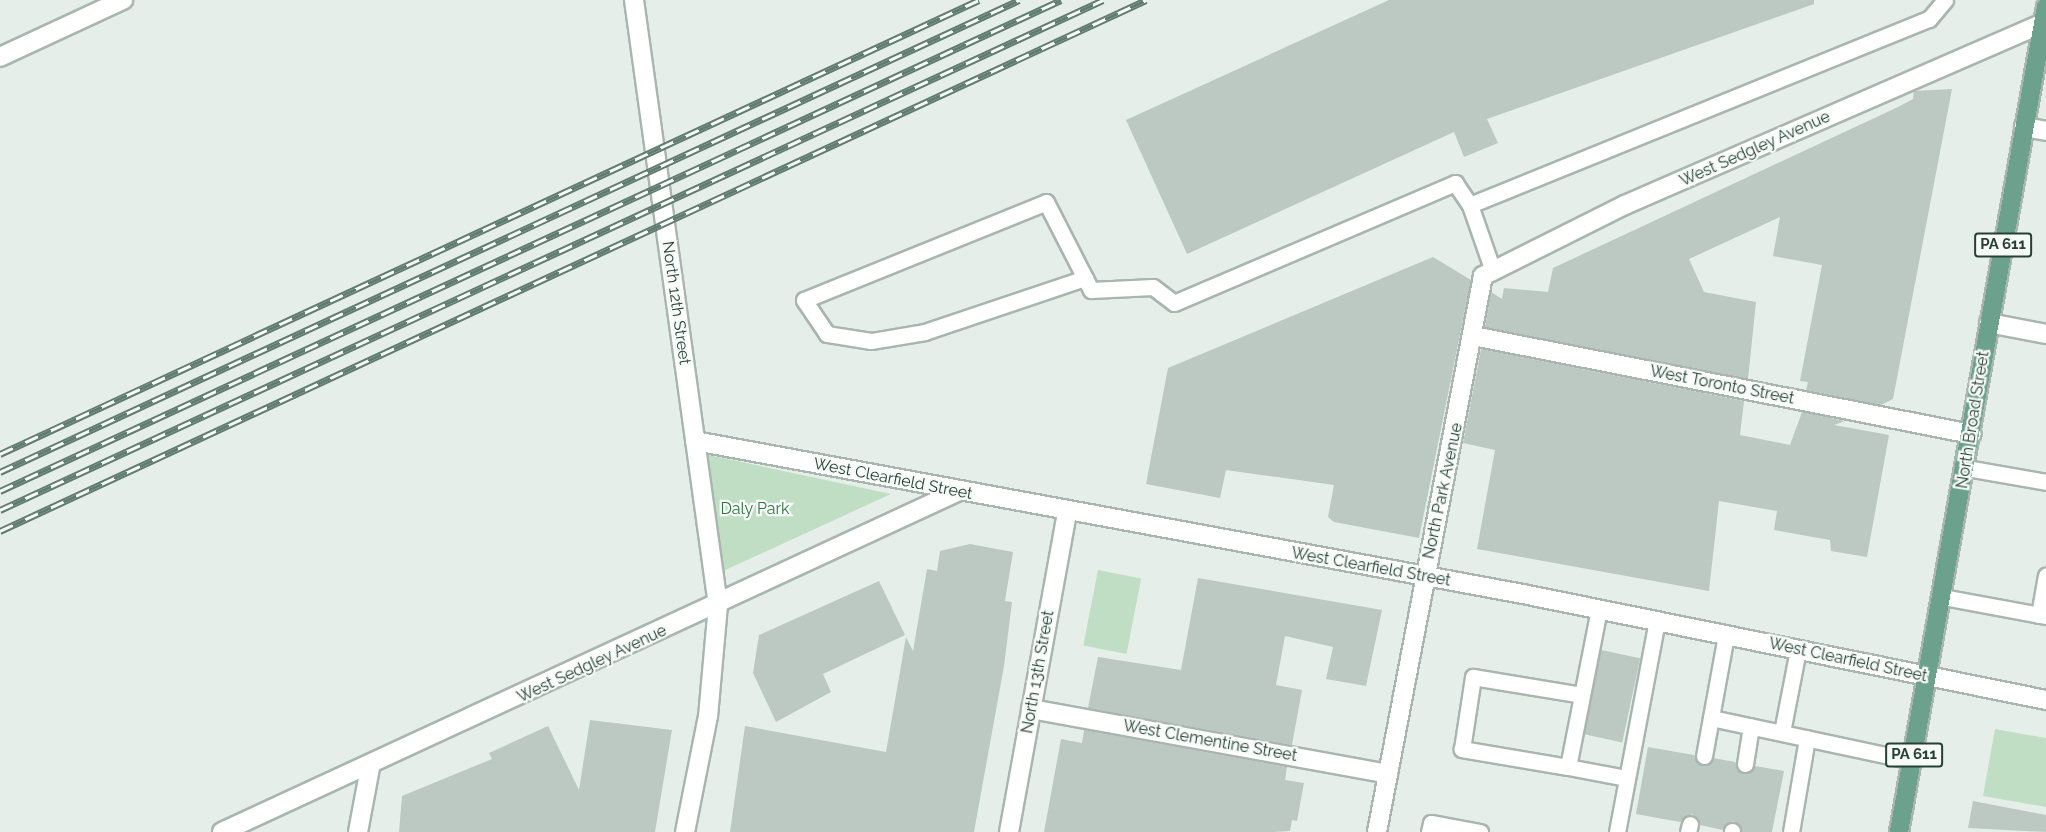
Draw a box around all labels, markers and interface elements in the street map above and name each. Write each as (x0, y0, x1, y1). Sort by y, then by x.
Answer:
street label: West Sedgley Avenue (1676, 107, 1834, 191)
road number: PA 611 (1973, 233, 2033, 257)
street label: North 12th Street (658, 240, 694, 366)
street label: North Broad Street (1953, 350, 1993, 490)
street label: West Toronto Street (1648, 362, 1796, 408)
street label: North Park Avenue (1419, 421, 1467, 561)
street label: West Clearfield Street (812, 454, 974, 504)
park label: Daly Park (720, 499, 790, 519)
street label: West Clearfield Street (1290, 544, 1452, 590)
street label: North 13th Street (1018, 609, 1058, 735)
street label: West Sedgley Avenue (514, 621, 670, 707)
street label: West Clearfield Street (1767, 634, 1929, 686)
street label: West Clementine Street (1122, 716, 1298, 766)
road number: PA 611 (1884, 743, 1944, 767)

